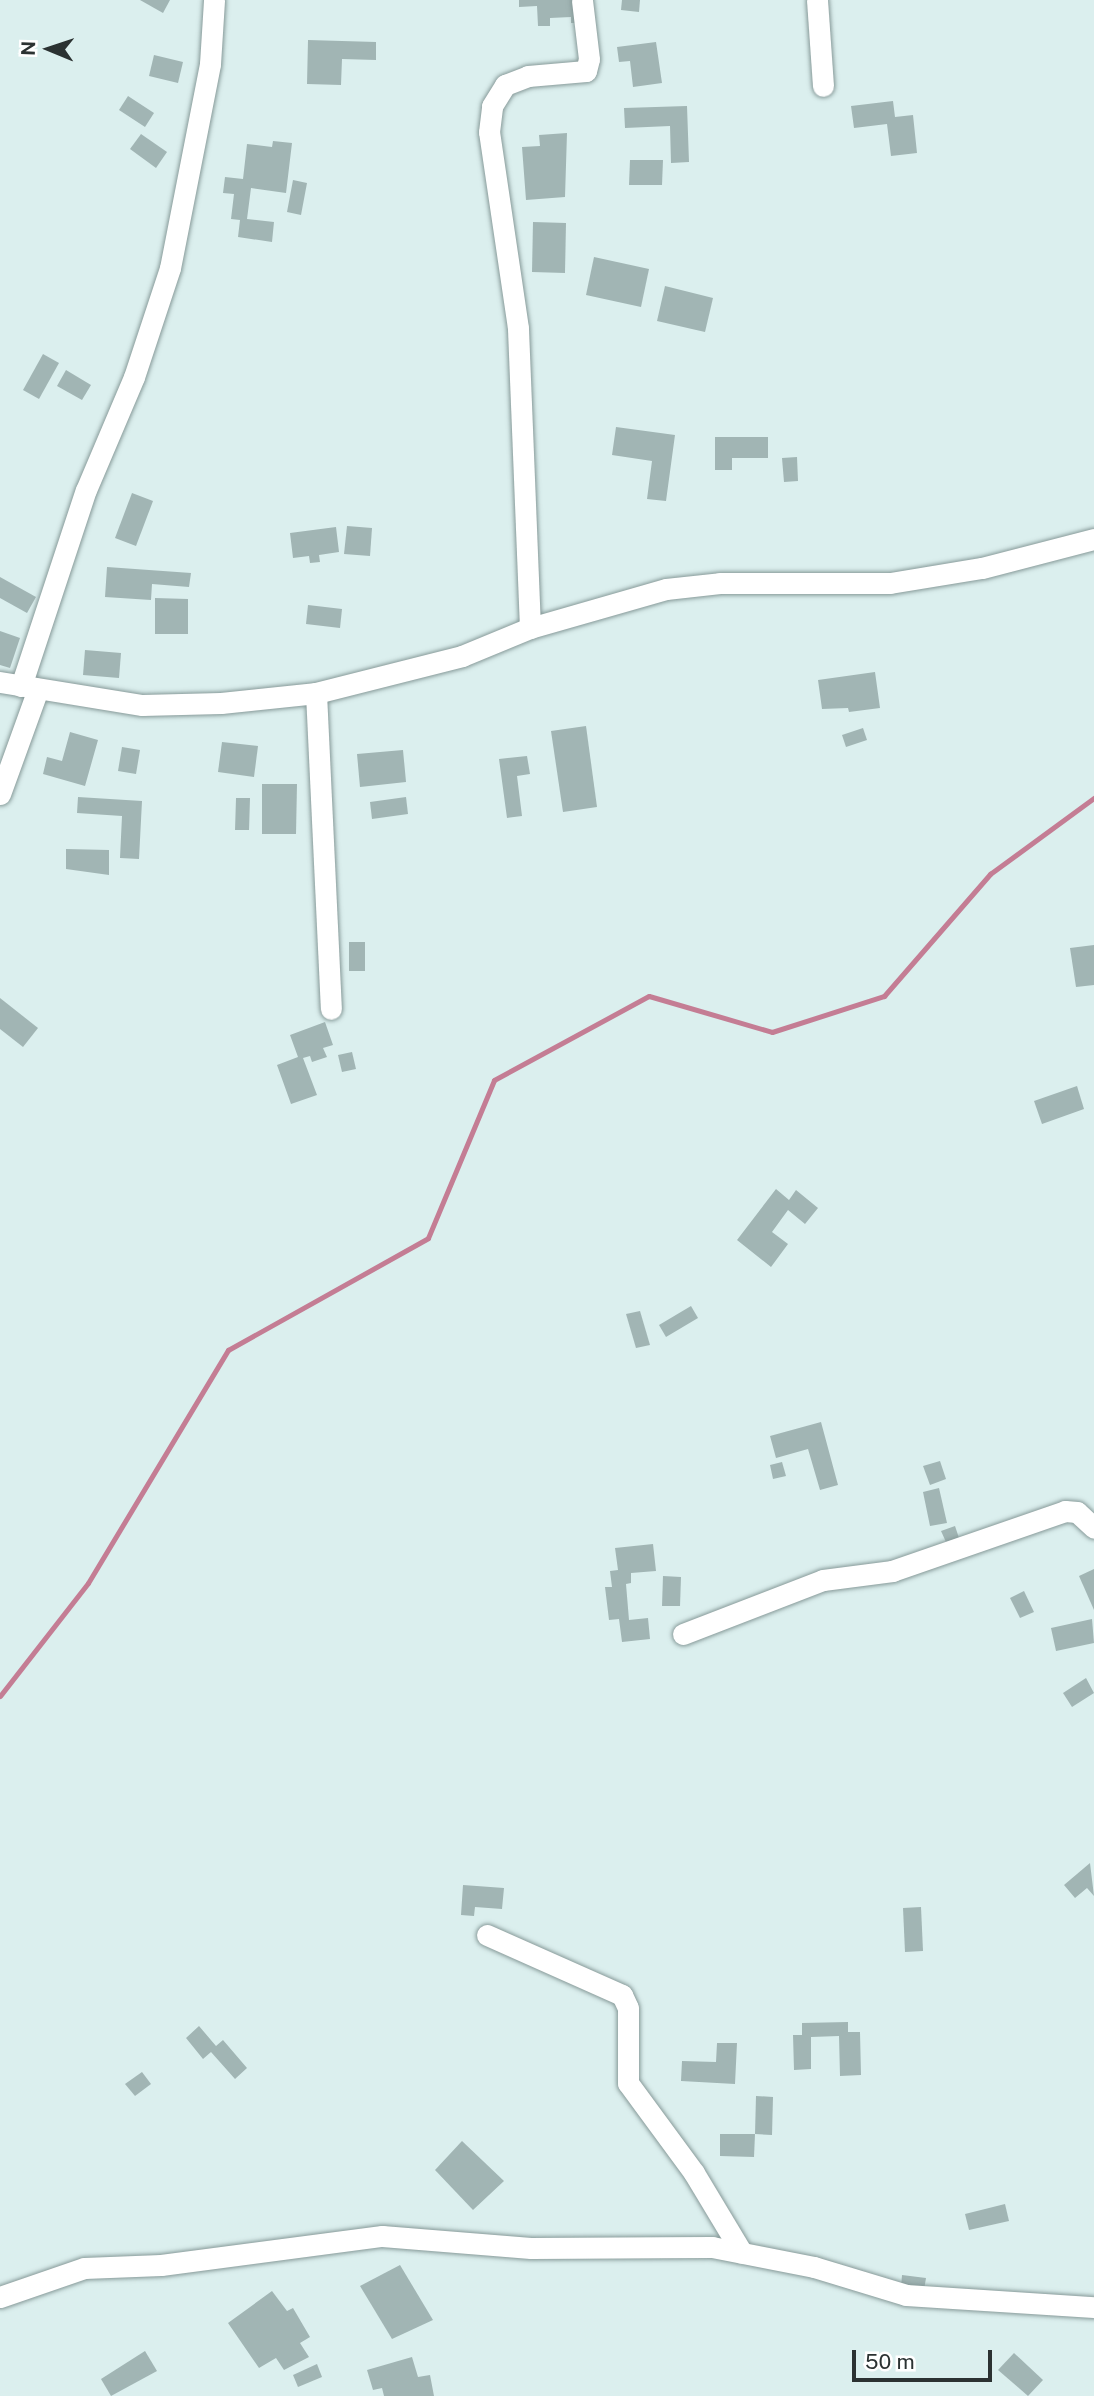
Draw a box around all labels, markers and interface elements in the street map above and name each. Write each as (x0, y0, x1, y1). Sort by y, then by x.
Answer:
north arrow (14, 14, 84, 84)
text: N (17, 40, 39, 56)
scale bar (856, 2336, 996, 2380)
text: 50 m (865, 2349, 915, 2374)

